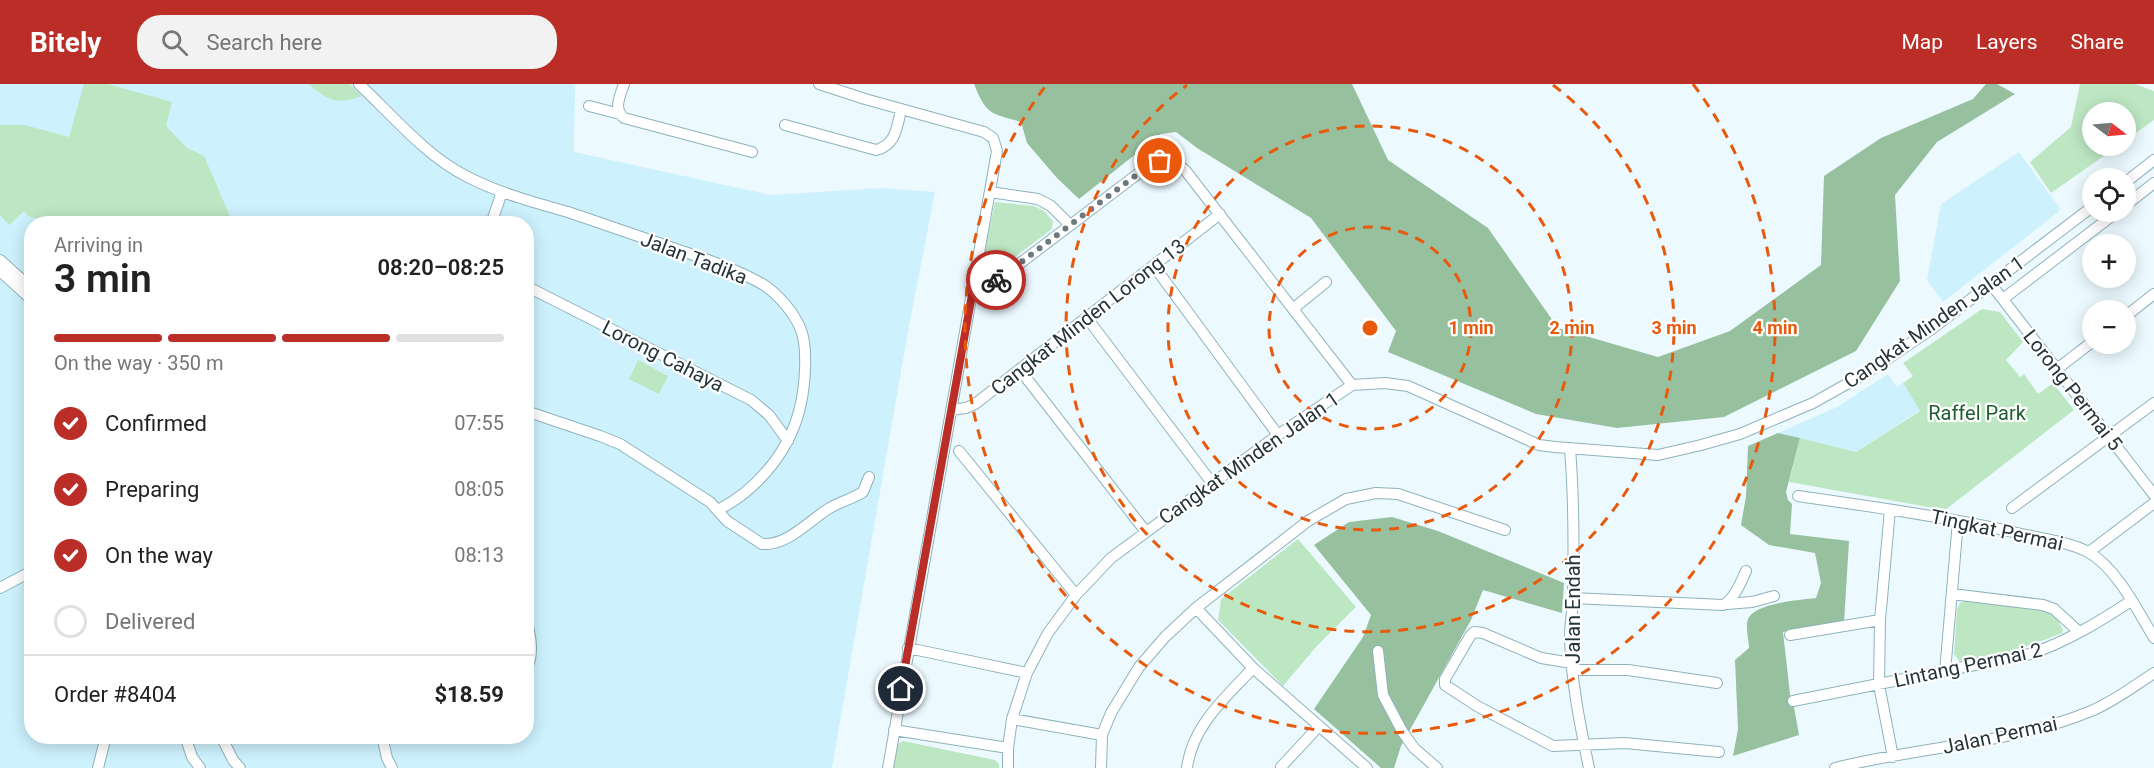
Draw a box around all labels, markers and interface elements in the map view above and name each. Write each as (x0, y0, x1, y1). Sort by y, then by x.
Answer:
search box (137, 15, 557, 69)
text: Bitely (30, 26, 101, 59)
icon: search (158, 26, 191, 59)
text: Search here (206, 30, 322, 55)
text: Map (1901, 30, 1943, 54)
text: Layers (1976, 30, 2037, 54)
text: Share (2070, 30, 2124, 54)
north arrow (2082, 102, 2136, 156)
map controls (2082, 102, 2136, 354)
pin (1134, 135, 1185, 186)
icon: bag (1143, 144, 1176, 177)
button: locate (2082, 168, 2136, 222)
street label: Jalan Tadika (637, 227, 751, 289)
text: Arriving in (54, 233, 143, 257)
street label: Cangkat Minden Lorong 13 (986, 234, 1190, 400)
button: + (2082, 234, 2136, 288)
courier (966, 250, 1026, 310)
street label: Cangkat Minden Jalan 1 (1839, 251, 2029, 393)
text: 08:20–08:25 (377, 255, 504, 280)
text: 3 min (54, 256, 152, 302)
icon: bike (980, 264, 1013, 297)
button: − (2082, 300, 2136, 354)
street label: Lorong Cahaya (598, 315, 728, 397)
text: 1 min (1448, 317, 1494, 338)
text: 2 min (1549, 317, 1595, 338)
text: 3 min (1651, 317, 1697, 338)
text: 4 min (1752, 317, 1798, 338)
centre of rings (1360, 318, 1380, 338)
street label: Lorong Permai 5 (2018, 325, 2128, 455)
text: On the way · 350 m (54, 351, 223, 375)
street label: Cangkat Minden Jalan 1 (1154, 387, 1344, 529)
park label: Raffel Park (1928, 401, 2027, 425)
icon: check (54, 407, 87, 440)
text: Confirmed (105, 411, 207, 436)
text: 07:55 (454, 411, 504, 435)
icon: check (54, 473, 87, 506)
text: Preparing (105, 477, 199, 502)
text: 08:05 (454, 477, 504, 501)
street label: Tingkat Permai (1929, 504, 2065, 556)
icon: check (54, 539, 87, 572)
text: On the way (105, 543, 213, 568)
text: 08:13 (454, 543, 504, 567)
street label: Jalan Endah (1561, 554, 1585, 664)
text: Delivered (105, 609, 195, 634)
street label: Lintang Permai 2 (1892, 638, 2044, 692)
pin (875, 663, 926, 714)
icon: home (884, 672, 917, 705)
text: Order #8404 (54, 682, 176, 707)
text: $18.59 (435, 682, 504, 707)
street label: Jalan Permai (1940, 711, 2060, 759)

